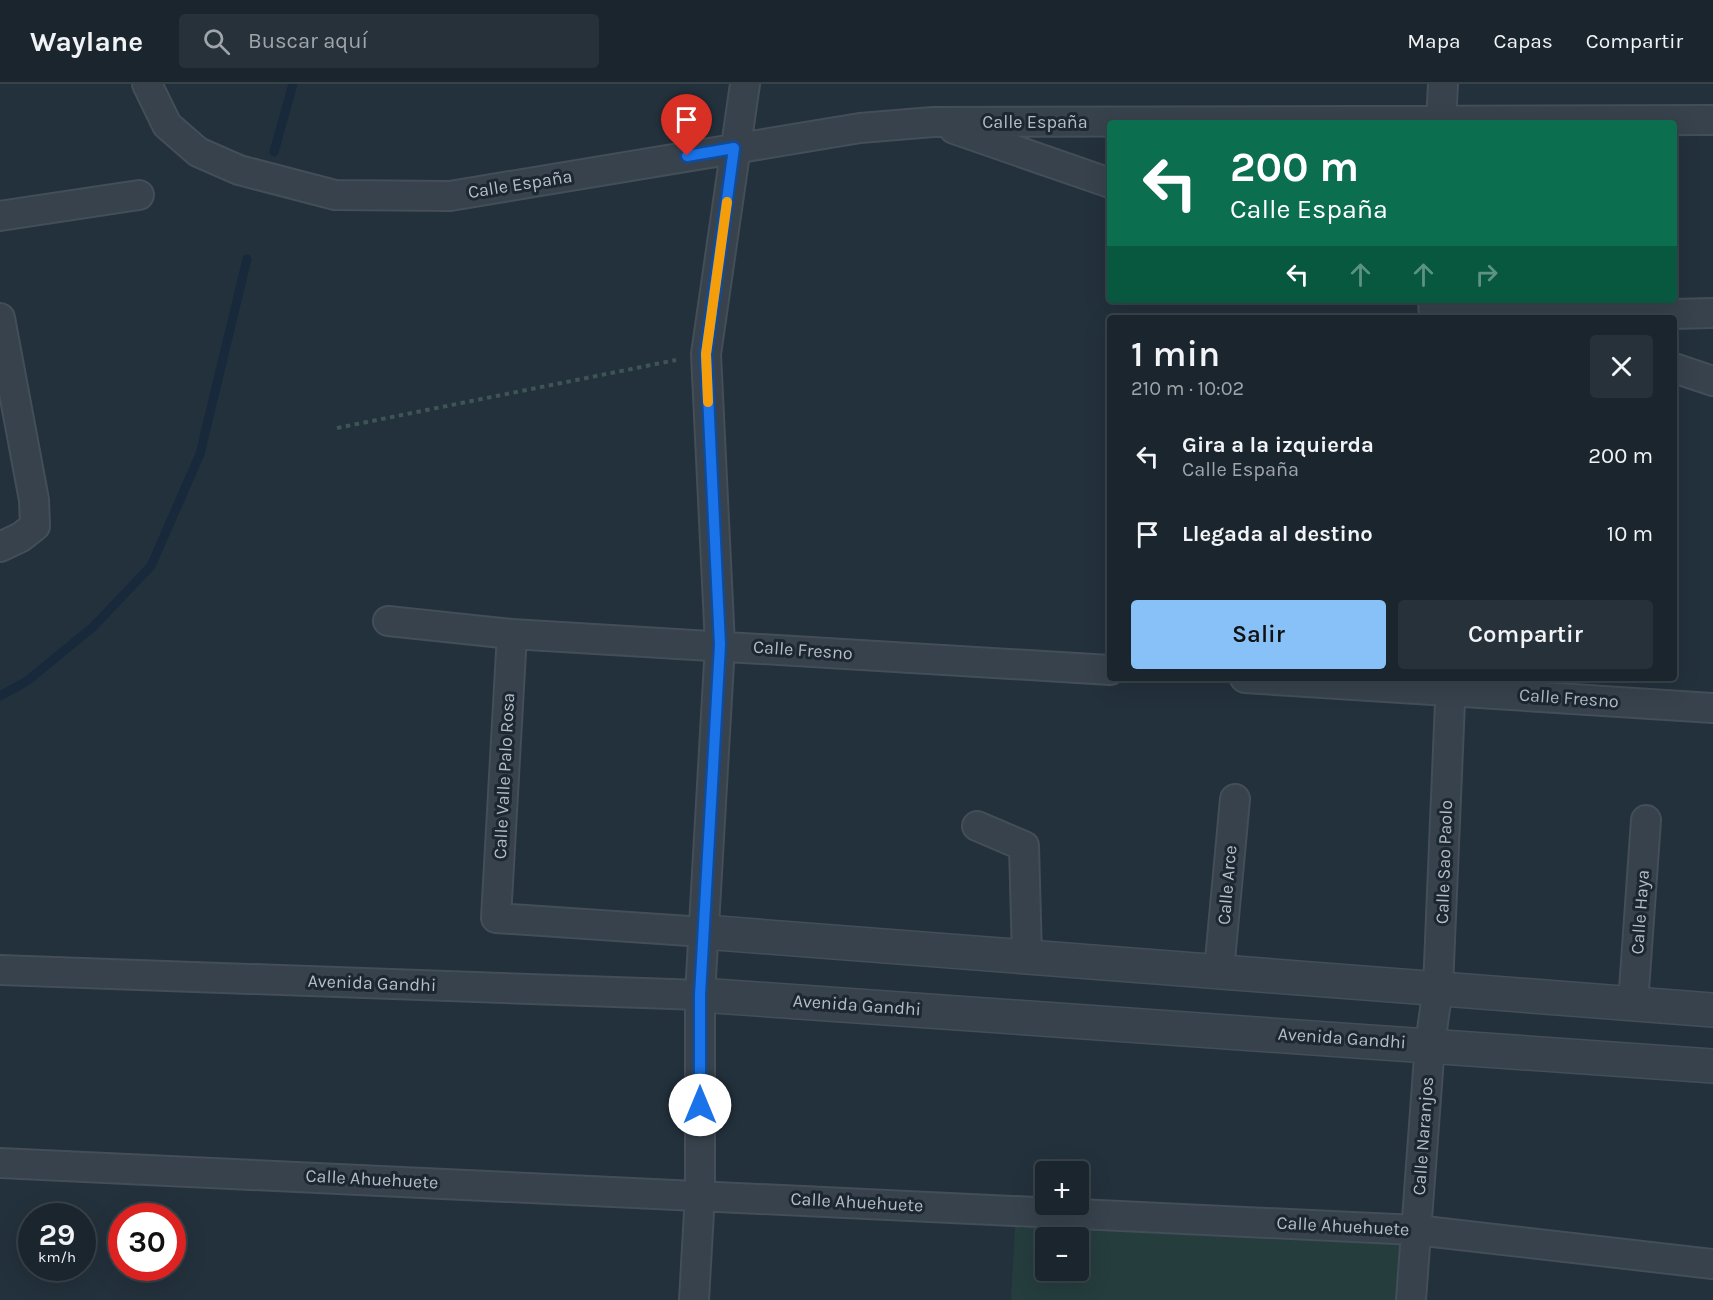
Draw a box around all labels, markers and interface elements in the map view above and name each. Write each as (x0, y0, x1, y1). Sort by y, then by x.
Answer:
search box (179, 14, 599, 68)
text: Waylane (30, 25, 143, 58)
icon: search (200, 25, 233, 58)
text: Buscar aquí (248, 28, 368, 54)
text: Mapa (1407, 29, 1461, 53)
text: Capas (1494, 29, 1553, 53)
text: Compartir (1586, 29, 1683, 53)
pin (661, 94, 712, 156)
icon: arrive (670, 103, 703, 136)
street label: Calle España (982, 111, 1088, 133)
text: 200 m (1230, 142, 1359, 192)
icon: left (1131, 144, 1209, 222)
street label: Calle España (466, 165, 574, 203)
text: Calle España (1230, 193, 1388, 225)
icon: left (1281, 258, 1314, 291)
icon: ahead (1344, 258, 1377, 291)
icon: ahead (1407, 258, 1440, 291)
icon: right (1470, 258, 1503, 291)
text: 1 min (1131, 333, 1220, 375)
button: close (1590, 335, 1653, 398)
text: 210 m · 10:02 (1131, 377, 1244, 400)
text: Gira a la izquierda (1182, 432, 1374, 458)
icon: left (1131, 440, 1164, 473)
text: 200 m (1588, 443, 1653, 469)
text: Calle España (1182, 458, 1299, 481)
icon: arrive (1131, 518, 1164, 551)
text: Llegada al destino (1182, 521, 1373, 547)
text: 10 m (1607, 521, 1653, 547)
button: Salir (1131, 600, 1386, 669)
button: Compartir (1398, 600, 1653, 669)
street label: Calle Fresno (752, 636, 854, 664)
street label: Calle Fresno (1518, 684, 1620, 712)
street label: Calle Valle Palo Rosa (489, 692, 519, 860)
street label: Calle Sao Paolo (1431, 800, 1457, 924)
street label: Calle Arce (1213, 844, 1241, 926)
street label: Calle Haya (1626, 869, 1654, 955)
street label: Avenida Gandhi (307, 970, 437, 996)
street label: Avenida Gandhi (792, 990, 922, 1020)
street label: Avenida Gandhi (1277, 1023, 1407, 1053)
position arrow (668, 1073, 732, 1137)
street label: Calle Naranjos (1408, 1076, 1438, 1196)
map controls (1035, 1161, 1089, 1281)
button: + (1035, 1161, 1089, 1215)
street label: Calle Ahuehuete (305, 1165, 439, 1193)
street label: Calle Ahuehuete (790, 1188, 924, 1216)
speed limit sign: 30 (108, 1203, 186, 1281)
street label: Calle Ahuehuete (1276, 1212, 1410, 1240)
text: 29 (39, 1217, 75, 1253)
button: − (1035, 1227, 1089, 1281)
text: km/h (38, 1248, 76, 1266)

